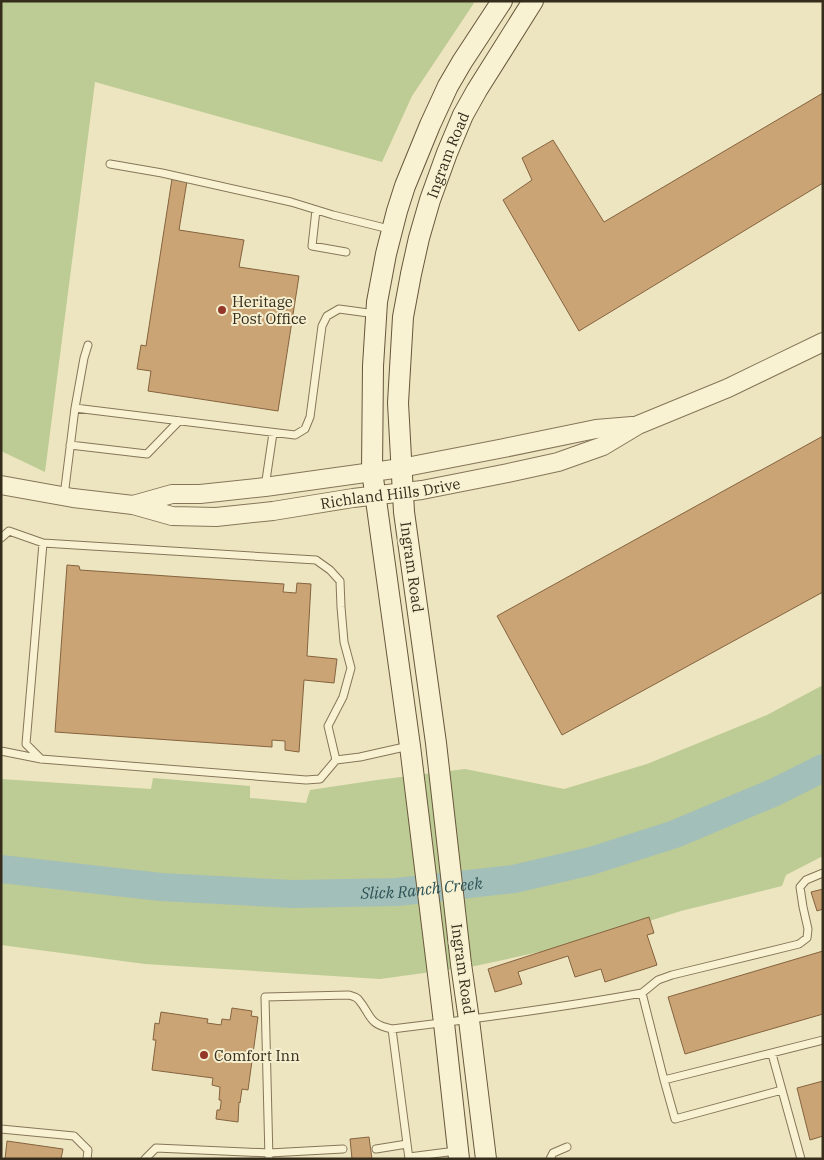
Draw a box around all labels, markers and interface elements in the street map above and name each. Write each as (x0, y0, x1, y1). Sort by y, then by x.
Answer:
street label: Ingram Road (422, 109, 473, 201)
place label: Heritage Post Office (232, 292, 307, 328)
marker: Heritage Post Office (216, 304, 228, 316)
street label: Richland Hills Drive (319, 473, 462, 513)
street label: Ingram Road (396, 520, 428, 614)
water label: Slick Ranch Creek (359, 873, 484, 903)
street label: Ingram Road (447, 922, 479, 1016)
place label: Comfort Inn (214, 1046, 300, 1065)
marker: Comfort Inn (198, 1049, 210, 1061)

